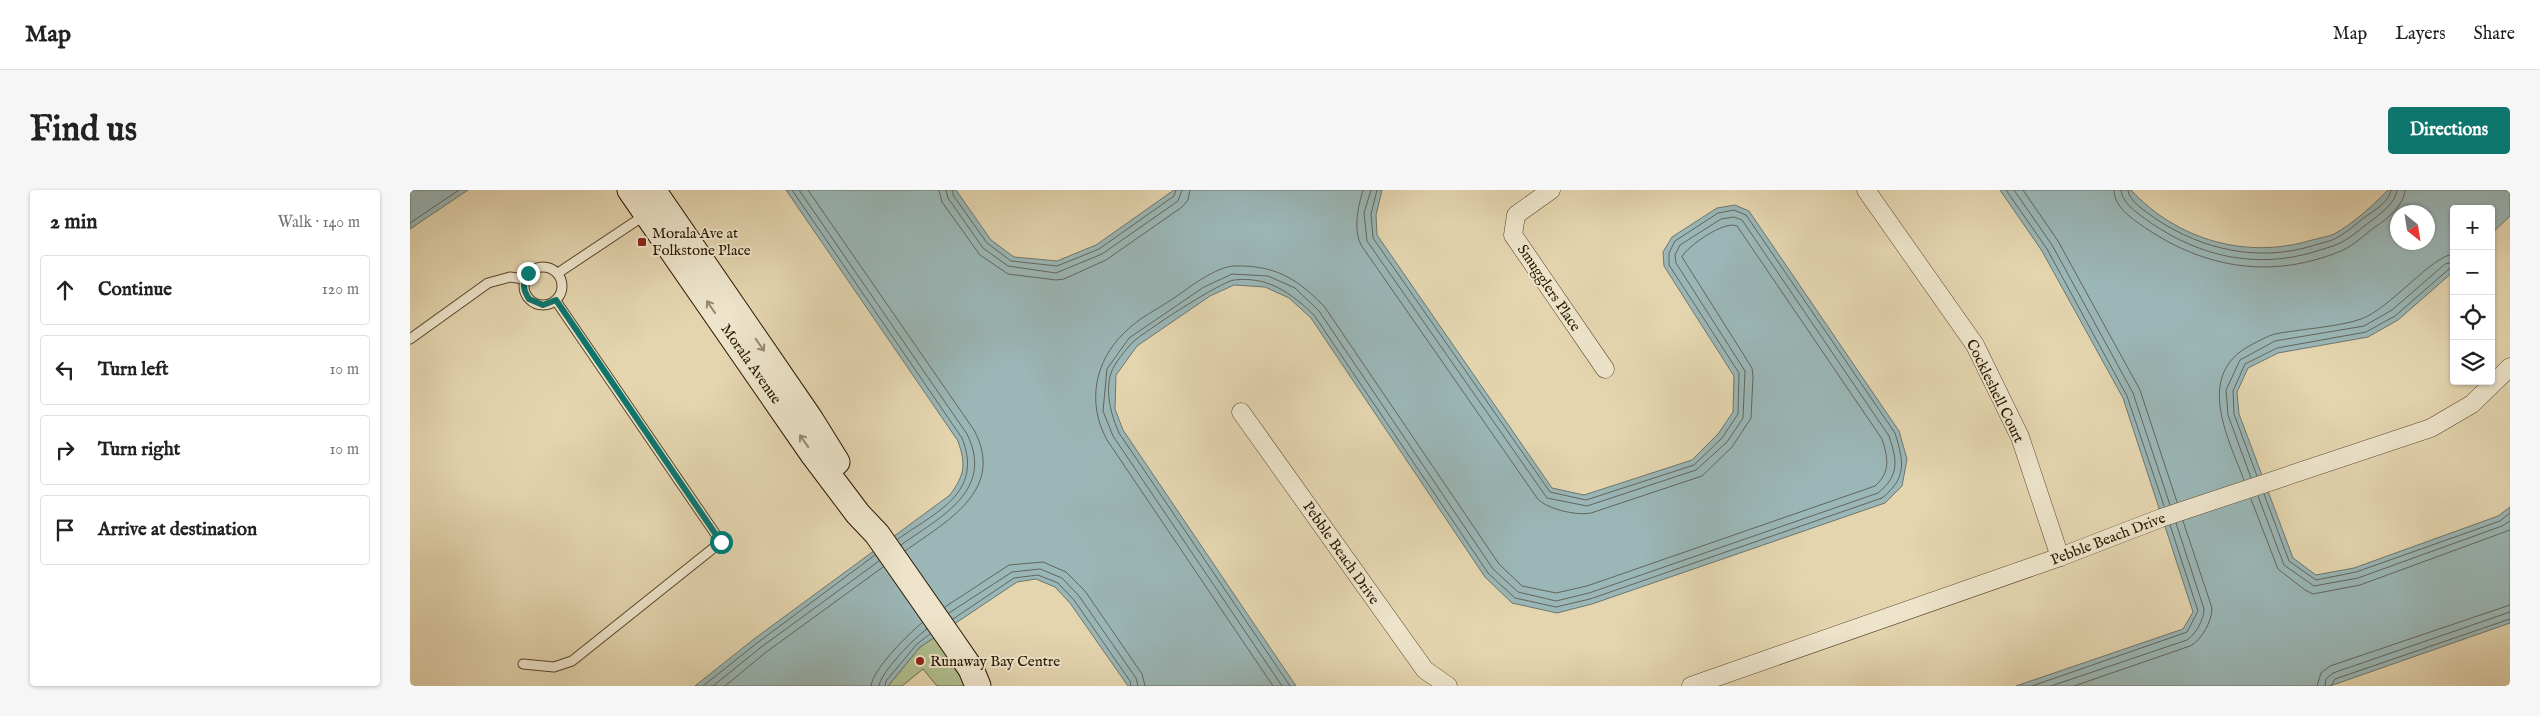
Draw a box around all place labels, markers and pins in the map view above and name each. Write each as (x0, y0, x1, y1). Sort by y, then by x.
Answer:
place label: Morala Ave at Folkstone Place (652, 224, 751, 260)
marker: Morala Ave at Folkstone Place (636, 236, 648, 248)
place label: Runaway Bay Centre (930, 652, 1060, 671)
marker: Runaway Bay Centre (914, 655, 926, 667)

